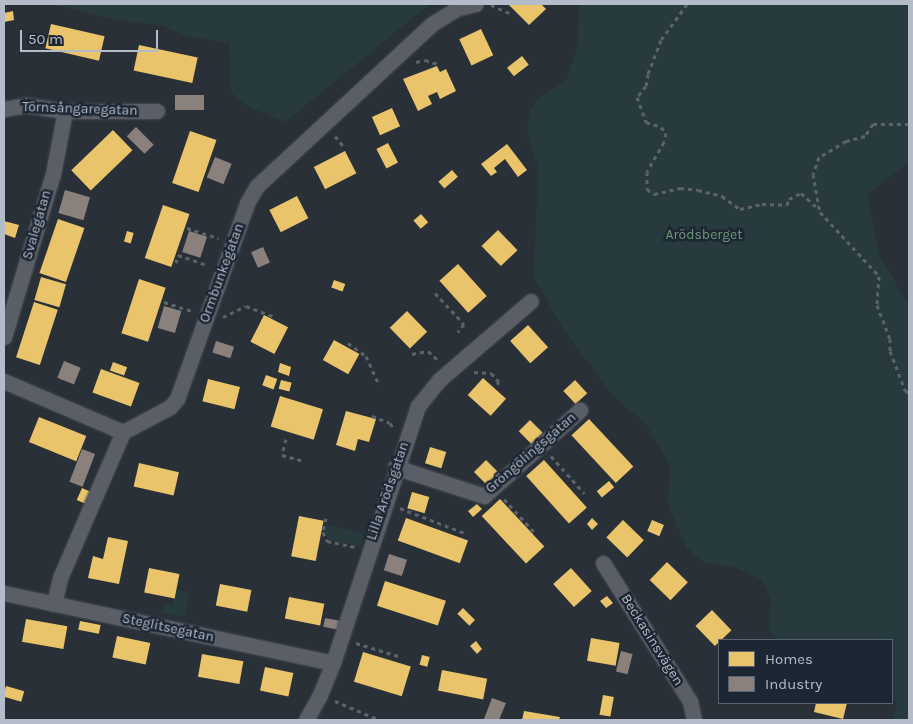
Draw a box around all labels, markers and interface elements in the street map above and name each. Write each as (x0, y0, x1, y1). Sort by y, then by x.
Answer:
scale bar (22, 20, 160, 52)
text: 50 m (28, 30, 63, 48)
street label: Törnsångaregatan (22, 99, 138, 119)
street label: Svalegatan (19, 188, 55, 262)
street label: Ormbunkegatan (196, 221, 248, 325)
park label: Arödsberget (665, 227, 743, 243)
street label: Gröngölingsgatan (482, 409, 580, 497)
street label: Lilla Arödsgatan (363, 440, 413, 542)
street label: Beckasinsvägen (617, 591, 687, 689)
street label: Steglitsegatan (120, 610, 216, 646)
legend (718, 639, 893, 704)
text: Homes (765, 650, 813, 668)
text: Industry (765, 675, 822, 693)

